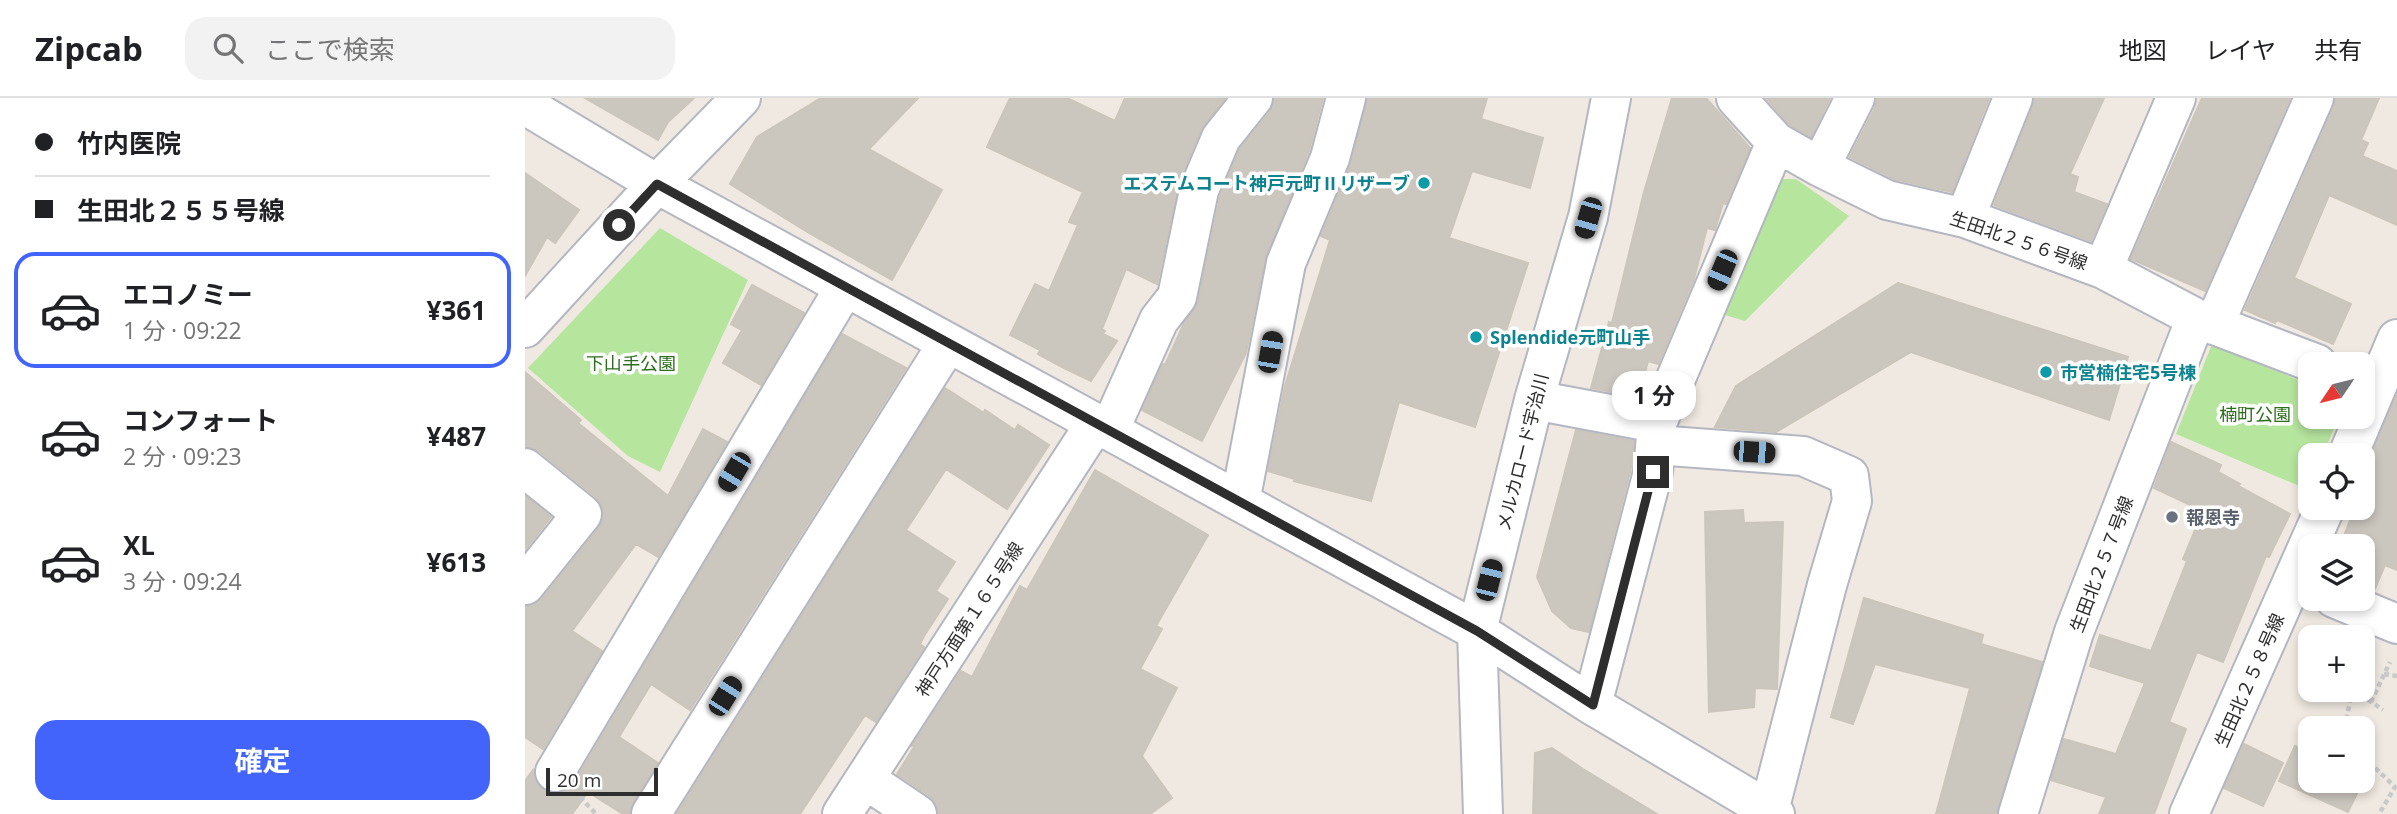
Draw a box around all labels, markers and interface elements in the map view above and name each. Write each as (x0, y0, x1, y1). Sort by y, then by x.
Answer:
search box (185, 17, 675, 80)
text: Zipcab (35, 26, 143, 71)
icon: search (209, 29, 247, 67)
text: ここで検索 (265, 31, 395, 67)
text: 地図 (2119, 33, 2167, 66)
text: レイヤ (2205, 33, 2276, 66)
text: 共有 (2314, 33, 2362, 66)
text: 竹内医院 (77, 125, 181, 161)
place label: エステムコート神戸元町Ⅱリザーブ (1124, 171, 1410, 195)
marker: エステムコート神戸元町Ⅱリザーブ (1416, 175, 1432, 191)
text: 生田北２５５号線 (77, 192, 285, 228)
car (1573, 195, 1604, 241)
street label: 生田北２５６号線 (1947, 205, 2091, 275)
route start (603, 209, 635, 241)
car (1705, 247, 1740, 293)
text: エコノミー (123, 276, 253, 312)
icon: car (39, 279, 102, 342)
text: ¥361 (427, 292, 486, 328)
text: 1 分 · 09:22 (123, 314, 242, 346)
place label: Splendide元町山手 (1490, 325, 1650, 349)
car (1257, 329, 1284, 375)
marker: Splendide元町山手 (1468, 329, 1484, 345)
park label: 下山手公園 (586, 351, 676, 375)
north arrow (2298, 352, 2375, 429)
map controls (2298, 352, 2375, 793)
place label: 市営楠住宅5号棟 (2060, 360, 2196, 384)
marker: 市営楠住宅5号棟 (2038, 364, 2054, 380)
callout: 1 分 (1611, 370, 1695, 420)
street label: メルカロード宇治川 (1491, 371, 1553, 533)
text: 1 分 (1633, 379, 1675, 411)
text: コンフォート (123, 402, 278, 438)
park label: 楠町公園 (2219, 402, 2291, 426)
icon: car (39, 405, 102, 468)
text: ¥487 (427, 418, 486, 454)
text: 2 分 · 09:23 (123, 440, 242, 472)
car (1733, 440, 1776, 464)
button: locate (2298, 443, 2375, 520)
car (715, 449, 754, 495)
route end (1637, 456, 1669, 488)
street label: 生田北２５７号線 (2064, 492, 2138, 636)
place label: 報恩寺 (2186, 505, 2240, 529)
marker: 報恩寺 (2164, 509, 2180, 525)
text: XL (123, 527, 155, 563)
icon: car (39, 531, 102, 594)
button: layers (2298, 534, 2375, 611)
street label: 神戸方面第１６５号線 (910, 537, 1028, 701)
text: ¥613 (427, 544, 486, 580)
car (1474, 557, 1505, 603)
text: 3 分 · 09:24 (123, 565, 242, 597)
street label: 生田北２５８号線 (2209, 609, 2289, 751)
button: + (2298, 625, 2375, 702)
car (705, 673, 746, 719)
button: − (2298, 716, 2375, 793)
button: 確定 (35, 720, 490, 800)
scale bar (546, 765, 658, 797)
text: 20 m (557, 767, 601, 793)

